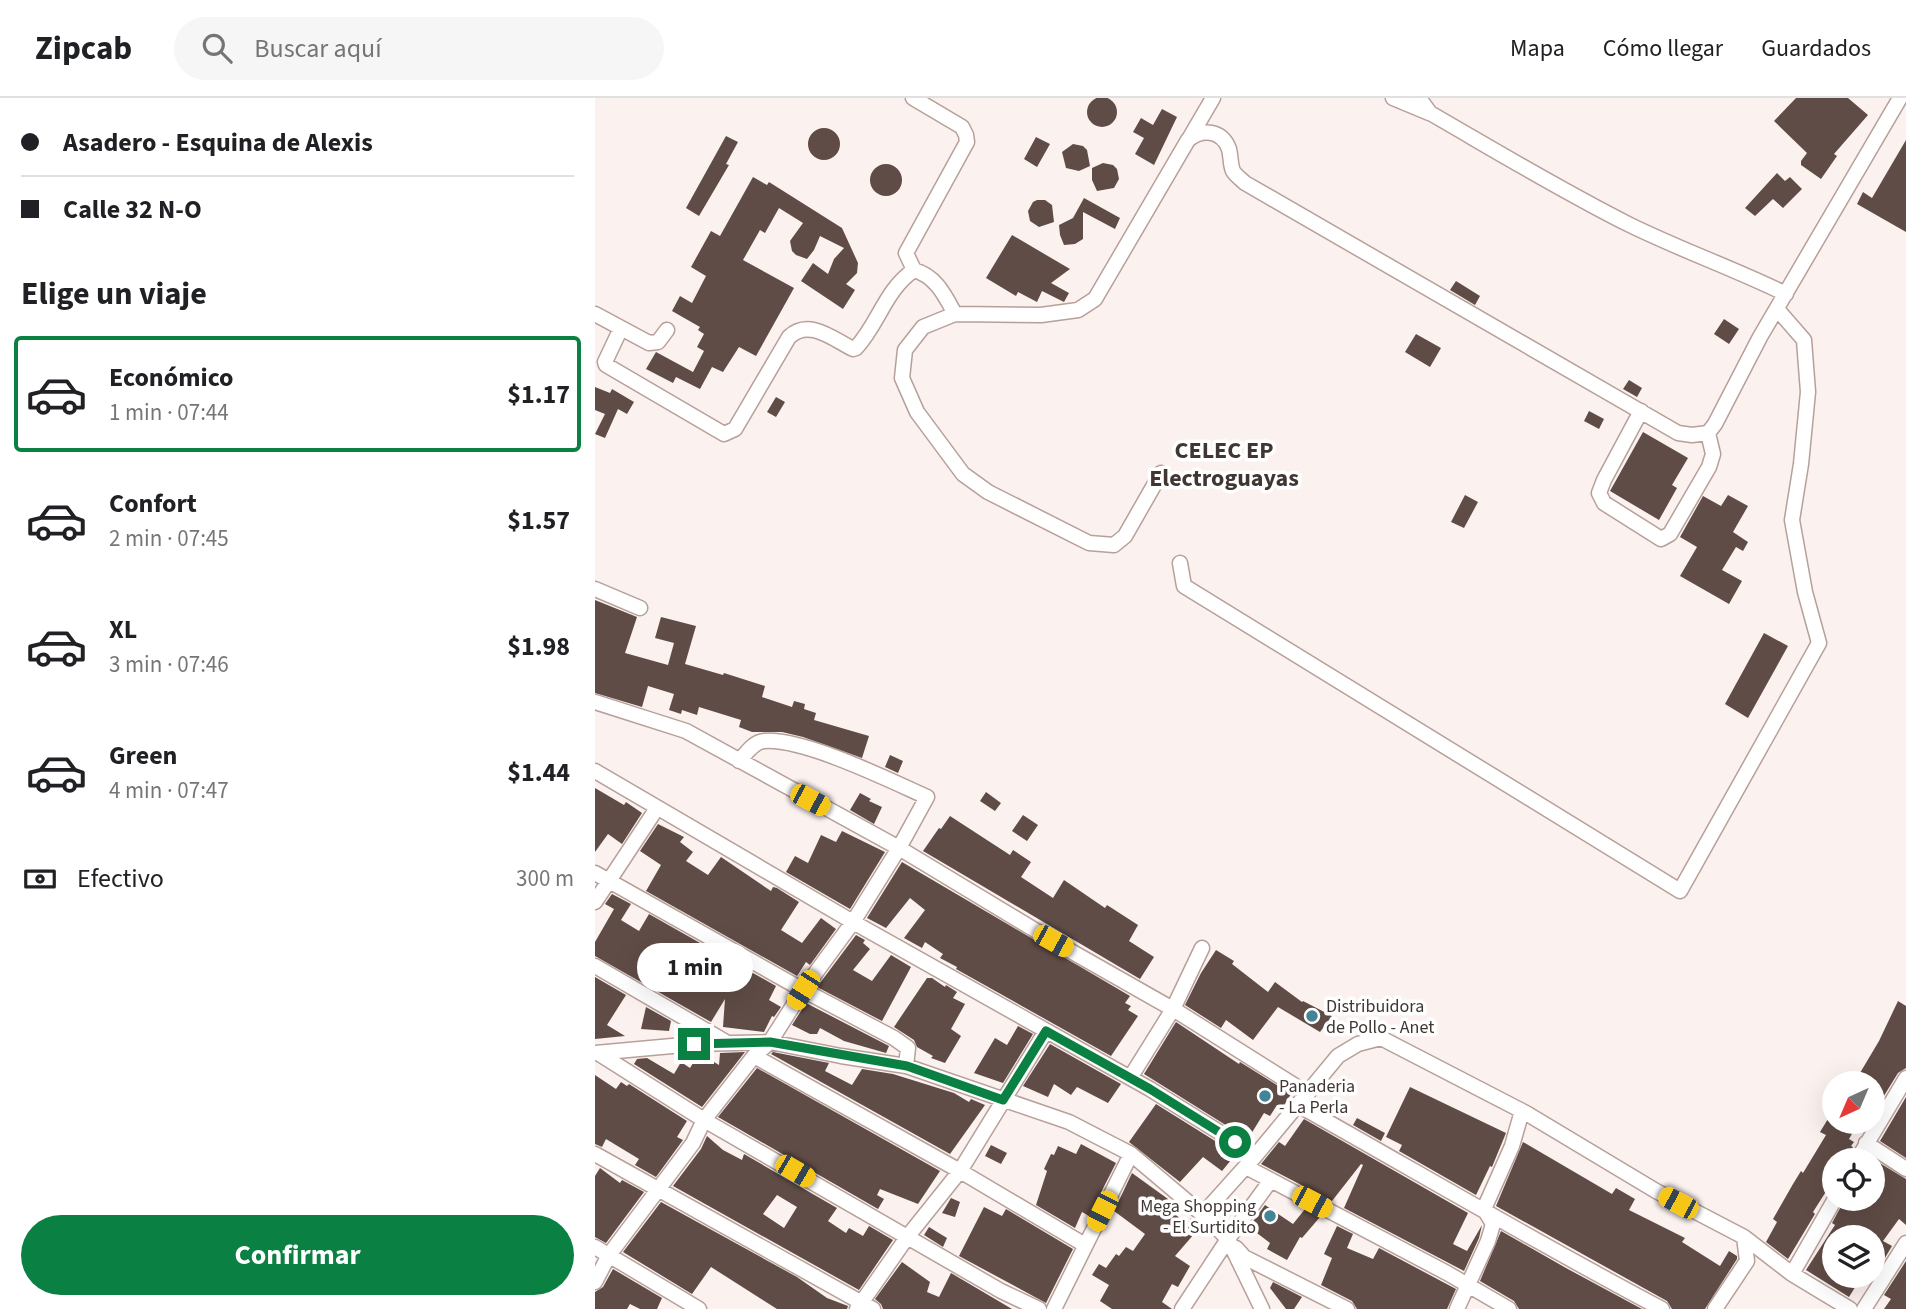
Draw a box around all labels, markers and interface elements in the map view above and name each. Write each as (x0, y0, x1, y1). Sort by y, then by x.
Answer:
search box (174, 17, 664, 80)
text: Zipcab (35, 25, 132, 72)
icon: search (198, 29, 236, 67)
text: Buscar aquí (254, 30, 382, 67)
text: Mapa (1510, 31, 1565, 66)
text: Cómo llegar (1603, 31, 1723, 66)
text: Guardados (1761, 31, 1871, 66)
text: Asadero - Esquina de Alexis (63, 124, 373, 161)
text: Calle 32 N-O (63, 191, 202, 228)
text: Elige un viaje (21, 271, 207, 317)
text: Económico (109, 359, 234, 396)
icon: car (25, 363, 88, 426)
text: $1.17 (507, 376, 570, 413)
text: 1 min · 07:44 (109, 396, 229, 429)
district label: CELEC EP Electroguayas (1149, 433, 1299, 496)
text: Confort (109, 485, 197, 522)
icon: car (25, 489, 88, 552)
text: $1.57 (507, 502, 570, 539)
text: 2 min · 07:45 (109, 522, 229, 555)
text: XL (109, 611, 137, 648)
icon: car (25, 615, 88, 678)
text: $1.98 (507, 628, 570, 665)
text: 3 min · 07:46 (109, 648, 229, 681)
text: Green (109, 737, 177, 774)
icon: car (25, 741, 88, 804)
text: $1.44 (507, 754, 570, 791)
text: 4 min · 07:47 (109, 774, 229, 807)
car (787, 781, 834, 819)
icon: cash (21, 860, 59, 898)
text: Efectivo (77, 860, 164, 897)
text: 300 m (516, 862, 574, 895)
car (1030, 922, 1077, 960)
callout: 1 min (636, 942, 752, 992)
text: 1 min (667, 951, 723, 984)
car (783, 967, 824, 1013)
place label: Distribuidora de Pollo - Anet (1326, 994, 1434, 1040)
marker: Distribuidora de Pollo - Anet (1304, 1008, 1320, 1024)
route end (678, 1028, 710, 1060)
north arrow (1822, 1071, 1885, 1134)
map controls (1822, 1071, 1885, 1288)
place label: Panaderia - La Perla (1279, 1074, 1355, 1120)
marker: Panaderia - La Perla (1257, 1088, 1273, 1104)
route start (1219, 1126, 1251, 1158)
button: locate (1822, 1148, 1885, 1211)
car (772, 1151, 819, 1191)
car (1289, 1183, 1336, 1221)
car (1655, 1184, 1702, 1222)
car (1084, 1188, 1121, 1234)
place label: Mega Shopping - El Surtidito (1140, 1194, 1256, 1240)
marker: Mega Shopping - El Surtidito (1262, 1208, 1278, 1224)
button: Confirmar (21, 1215, 574, 1295)
button: layers (1822, 1225, 1885, 1288)

